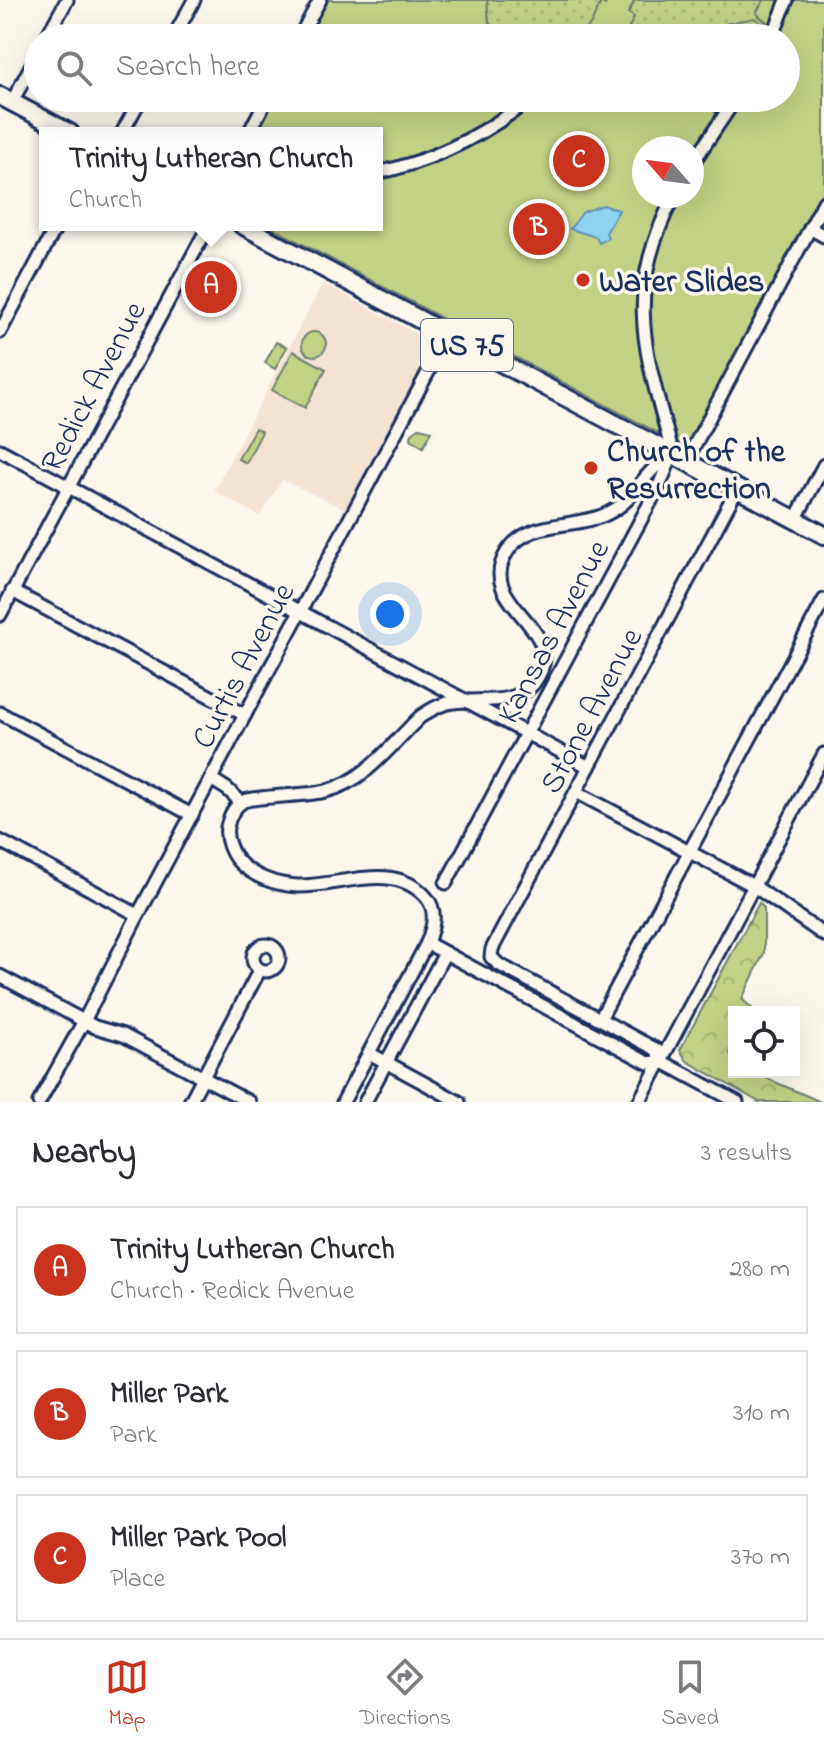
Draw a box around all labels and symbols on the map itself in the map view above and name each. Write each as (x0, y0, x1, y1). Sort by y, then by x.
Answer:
pin: C (553, 131, 605, 191)
north arrow (632, 136, 704, 208)
pin: B (513, 199, 565, 259)
pin: A (185, 257, 237, 317)
place label: Water Slides (599, 260, 764, 307)
marker: Water Slides (574, 271, 592, 289)
street label: Redick Avenue (30, 293, 160, 482)
road number: US 75 (421, 319, 513, 371)
place label: Church of the Resurrection (607, 430, 787, 514)
marker: Church of the Resurrection (582, 459, 600, 477)
street label: Kansas Avenue (487, 532, 624, 733)
street label: Curtis Avenue (182, 575, 309, 758)
your location (370, 594, 410, 634)
street label: Stone Avenue (530, 620, 657, 803)

